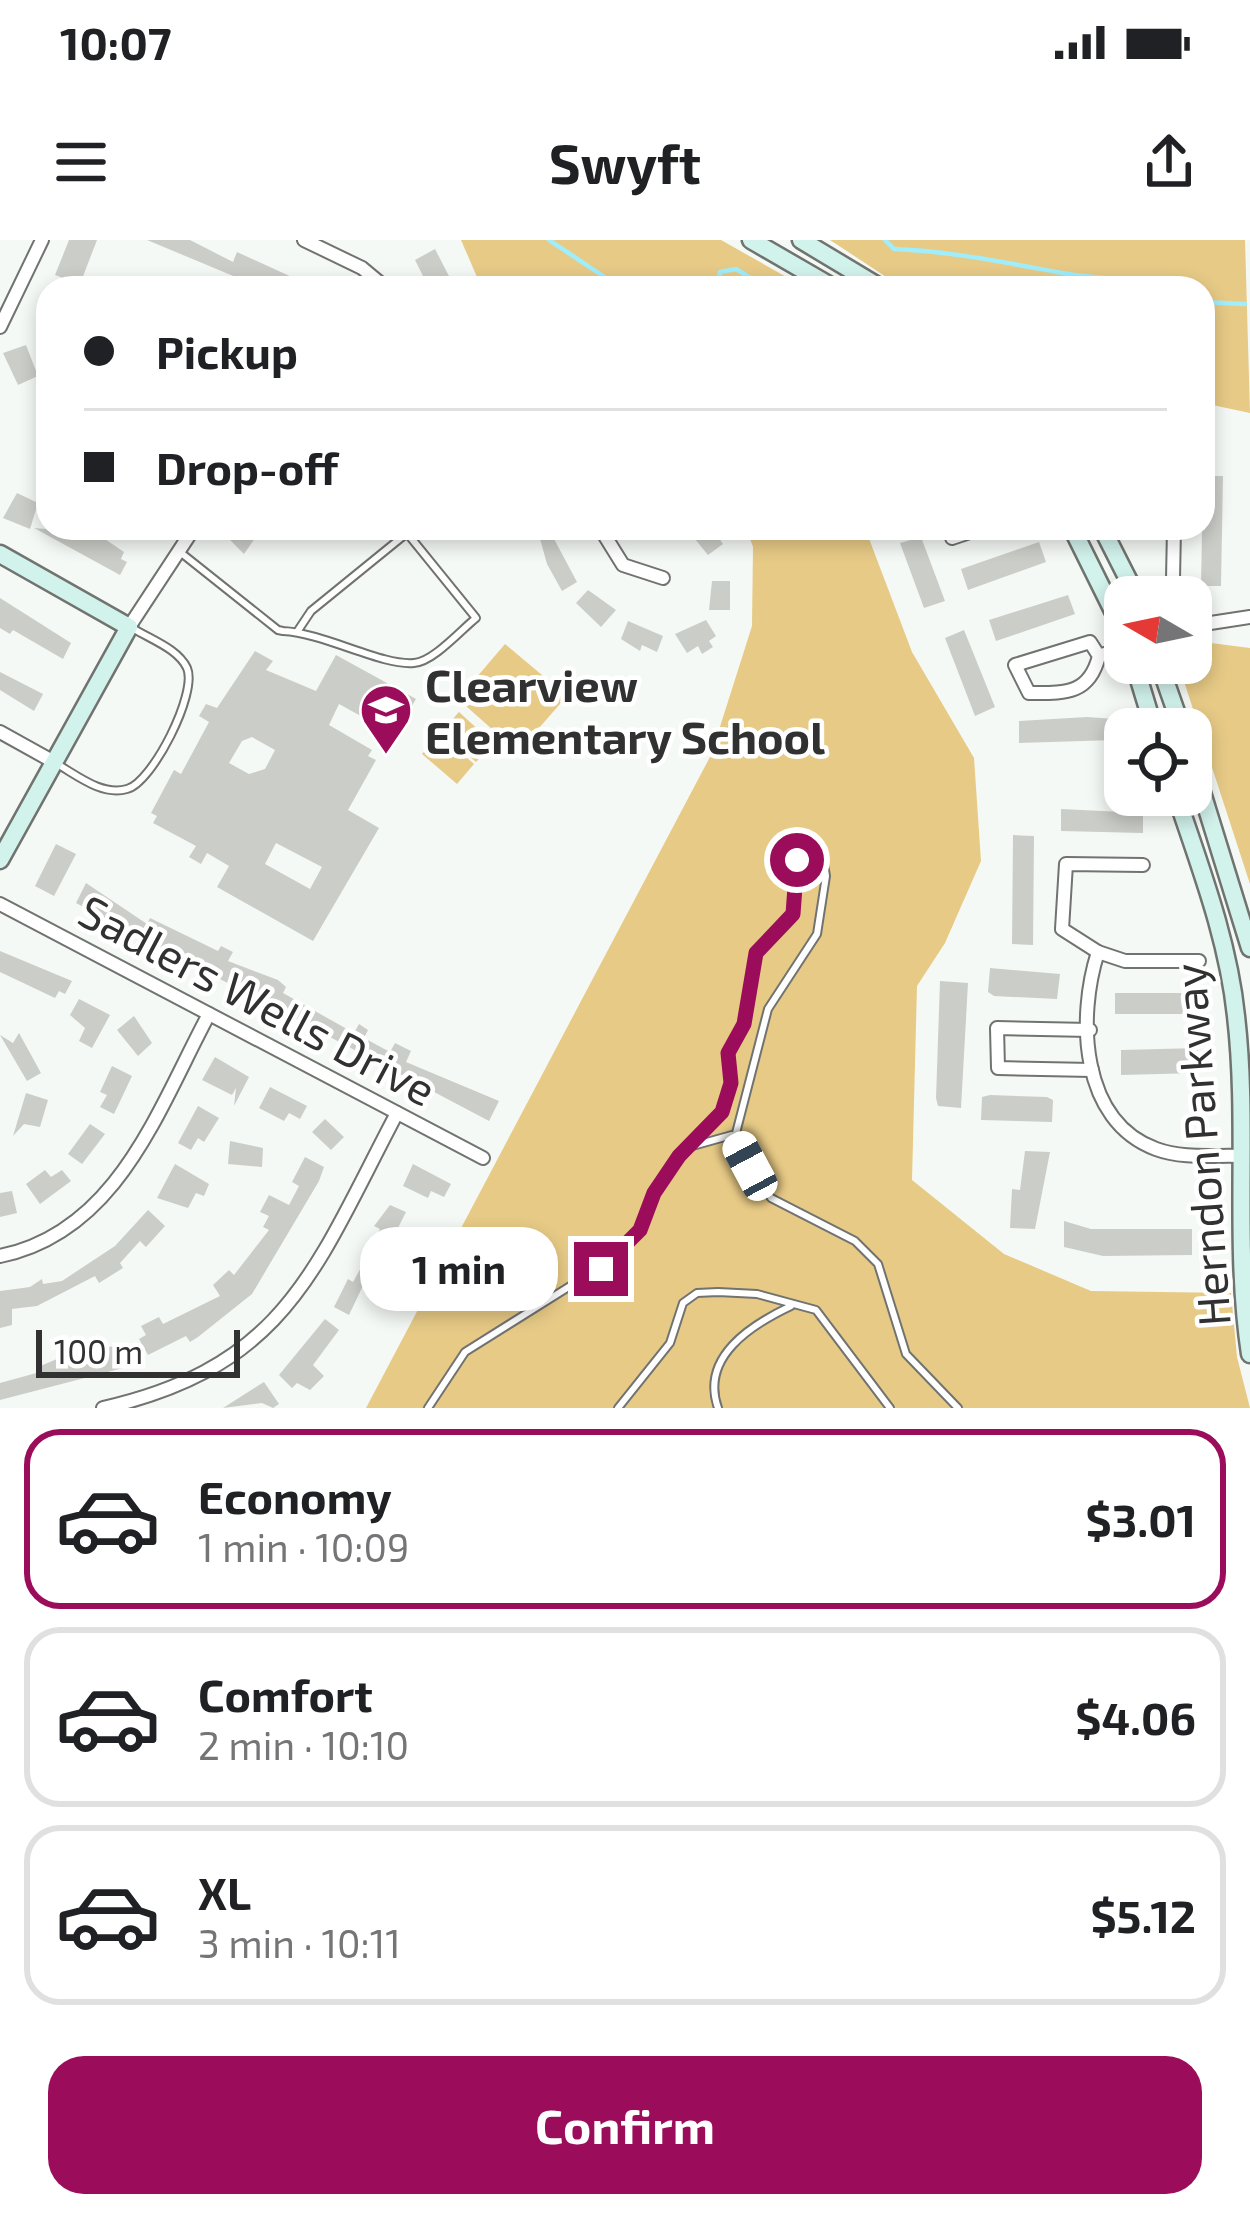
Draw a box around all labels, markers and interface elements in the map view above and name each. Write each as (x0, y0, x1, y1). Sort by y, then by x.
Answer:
text: 10:07 (60, 15, 172, 69)
icon: menu (48, 129, 114, 195)
icon: share (1136, 129, 1202, 195)
text: Swyft (549, 130, 701, 195)
text: Pickup (156, 324, 298, 378)
text: Drop-off (156, 440, 338, 494)
north arrow (1104, 576, 1212, 684)
map controls (1104, 576, 1212, 816)
place label: Clearview Elementary School (425, 657, 825, 764)
school or university icon: Clearview Elementary School (358, 682, 414, 756)
button: locate (1104, 708, 1212, 816)
route start (770, 833, 824, 887)
street label: Sadlers Wells Drive (70, 882, 446, 1116)
street label: Herndon Parkway (1160, 962, 1240, 1328)
car (717, 1126, 783, 1206)
callout: 1 min (361, 1227, 559, 1311)
route end (574, 1242, 628, 1296)
text: 1 min (412, 1245, 506, 1292)
scale bar (36, 1324, 240, 1377)
text: 100 m (54, 1331, 143, 1371)
icon: car (54, 1465, 162, 1573)
text: Economy (198, 1469, 392, 1523)
text: $3.01 (1086, 1492, 1196, 1546)
text: 1 min · 10:09 (198, 1523, 409, 1570)
icon: car (54, 1663, 162, 1771)
text: Comfort (198, 1667, 373, 1721)
text: $4.06 (1075, 1690, 1196, 1744)
text: 2 min · 10:10 (198, 1721, 409, 1768)
icon: car (54, 1861, 162, 1969)
text: XL (198, 1865, 251, 1919)
text: $5.12 (1090, 1888, 1196, 1942)
text: 3 min · 10:11 (198, 1919, 401, 1966)
button: Confirm (48, 2056, 1202, 2194)

